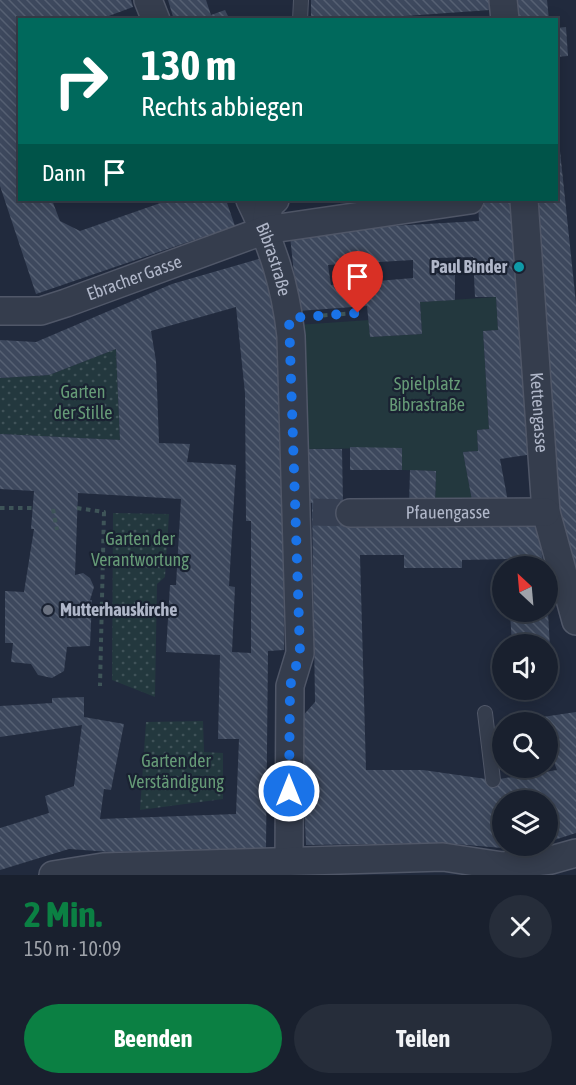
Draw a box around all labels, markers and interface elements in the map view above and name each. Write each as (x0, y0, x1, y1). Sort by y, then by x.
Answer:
text: 130 m (141, 41, 236, 89)
icon: right (42, 42, 120, 120)
text: Rechts abbiegen (141, 91, 304, 122)
icon: arrive (98, 156, 131, 189)
text: Dann (42, 160, 86, 186)
street label: Bibrastraße (252, 219, 295, 298)
street label: Ebracher Gasse (84, 250, 185, 305)
pin (332, 251, 383, 313)
place label: Paul Binder (431, 256, 508, 277)
icon: arrive (341, 260, 374, 293)
marker: Paul Binder (512, 260, 526, 274)
street label: Kettengasse (526, 372, 553, 453)
park label: Spielplatz Bibrastraße (389, 373, 465, 415)
park label: Garten der Stille (54, 381, 112, 423)
street label: Pfauengasse (406, 501, 490, 523)
park label: Garten der Verantwortung (91, 528, 189, 570)
north arrow (492, 556, 558, 622)
map controls (492, 556, 558, 856)
place label: Mutterhauskirche (60, 599, 177, 620)
marker: Mutterhauskirche (41, 603, 55, 617)
button: sound (492, 634, 558, 700)
button: search (492, 712, 558, 778)
park label: Garten der Verständigung (128, 750, 224, 792)
position arrow (257, 759, 321, 823)
button: layers (492, 790, 558, 856)
text: 2 Min. (24, 893, 102, 935)
button: close (489, 895, 552, 958)
text: 150 m · 10:09 (24, 937, 121, 960)
button: Beenden (24, 1004, 282, 1073)
button: Teilen (294, 1004, 552, 1073)

